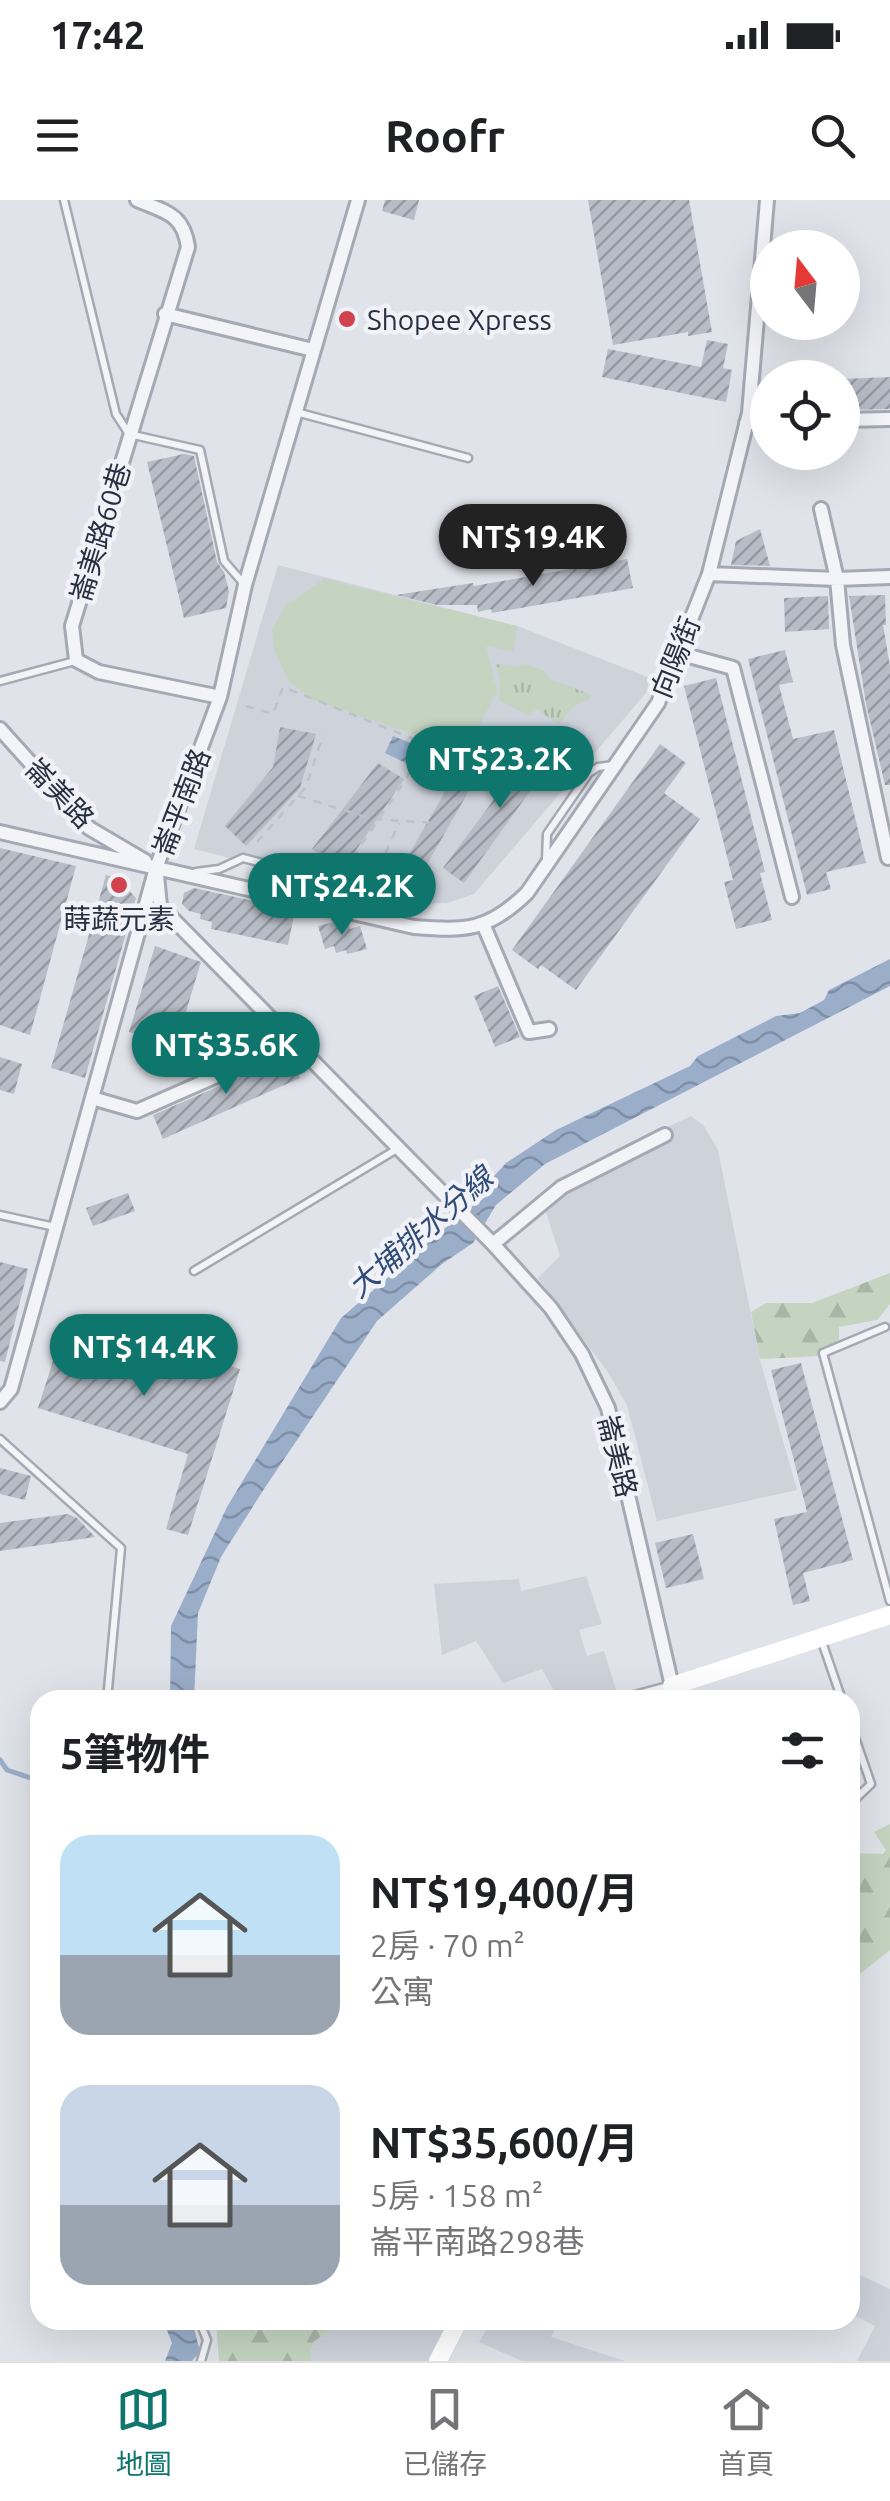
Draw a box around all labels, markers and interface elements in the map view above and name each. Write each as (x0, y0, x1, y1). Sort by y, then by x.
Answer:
text: 17:42 (50, 14, 145, 56)
icon: menu (30, 108, 85, 163)
icon: search (805, 108, 860, 163)
text: Roofr (385, 110, 505, 161)
north arrow (750, 230, 860, 340)
map controls (750, 230, 860, 470)
place label: Shopee Xpress (367, 304, 552, 335)
marker: Shopee Xpress (336, 308, 358, 330)
button: locate (750, 360, 860, 470)
street label: 崙美路60巷 (64, 459, 136, 605)
pin: NT$19.4K (430, 504, 636, 589)
text: NT$19.4K (461, 518, 605, 554)
street label: 向陽街 (645, 612, 705, 702)
pin: NT$23.2K (397, 726, 603, 811)
text: NT$23.2K (428, 740, 572, 776)
street label: 崙平南路 (146, 744, 216, 860)
street label: 崙美路 (20, 752, 100, 834)
pin: NT$24.2K (239, 853, 445, 938)
text: NT$24.2K (270, 867, 414, 903)
marker: 蒔蔬元素 (108, 874, 130, 896)
place label: 蒔蔬元素 (63, 903, 175, 934)
pin: NT$35.6K (123, 1012, 329, 1097)
text: NT$35.6K (154, 1026, 298, 1062)
water label: 大埔排水分線 (341, 1158, 501, 1304)
pin: NT$14.4K (41, 1314, 247, 1399)
text: NT$14.4K (72, 1328, 216, 1364)
street label: 崙美路 (593, 1411, 643, 1501)
icon: filters (775, 1723, 830, 1778)
text: 5筆物件 (60, 1730, 210, 1777)
text: NT$19,400/月 (370, 1869, 639, 1916)
icon: home (140, 1875, 260, 1995)
text: 2房 · 70 m² (370, 1927, 525, 1963)
text: 公寓 (370, 1973, 434, 2009)
text: NT$35,600/月 (370, 2119, 639, 2166)
icon: home (140, 2125, 260, 2245)
text: 5房 · 158 m² (370, 2177, 543, 2213)
text: 崙平南路298巷 (370, 2223, 584, 2259)
tab: 地圖 (116, 2382, 172, 2482)
tab: 已儲存 (403, 2382, 487, 2482)
tab: 首頁 (718, 2382, 774, 2482)

